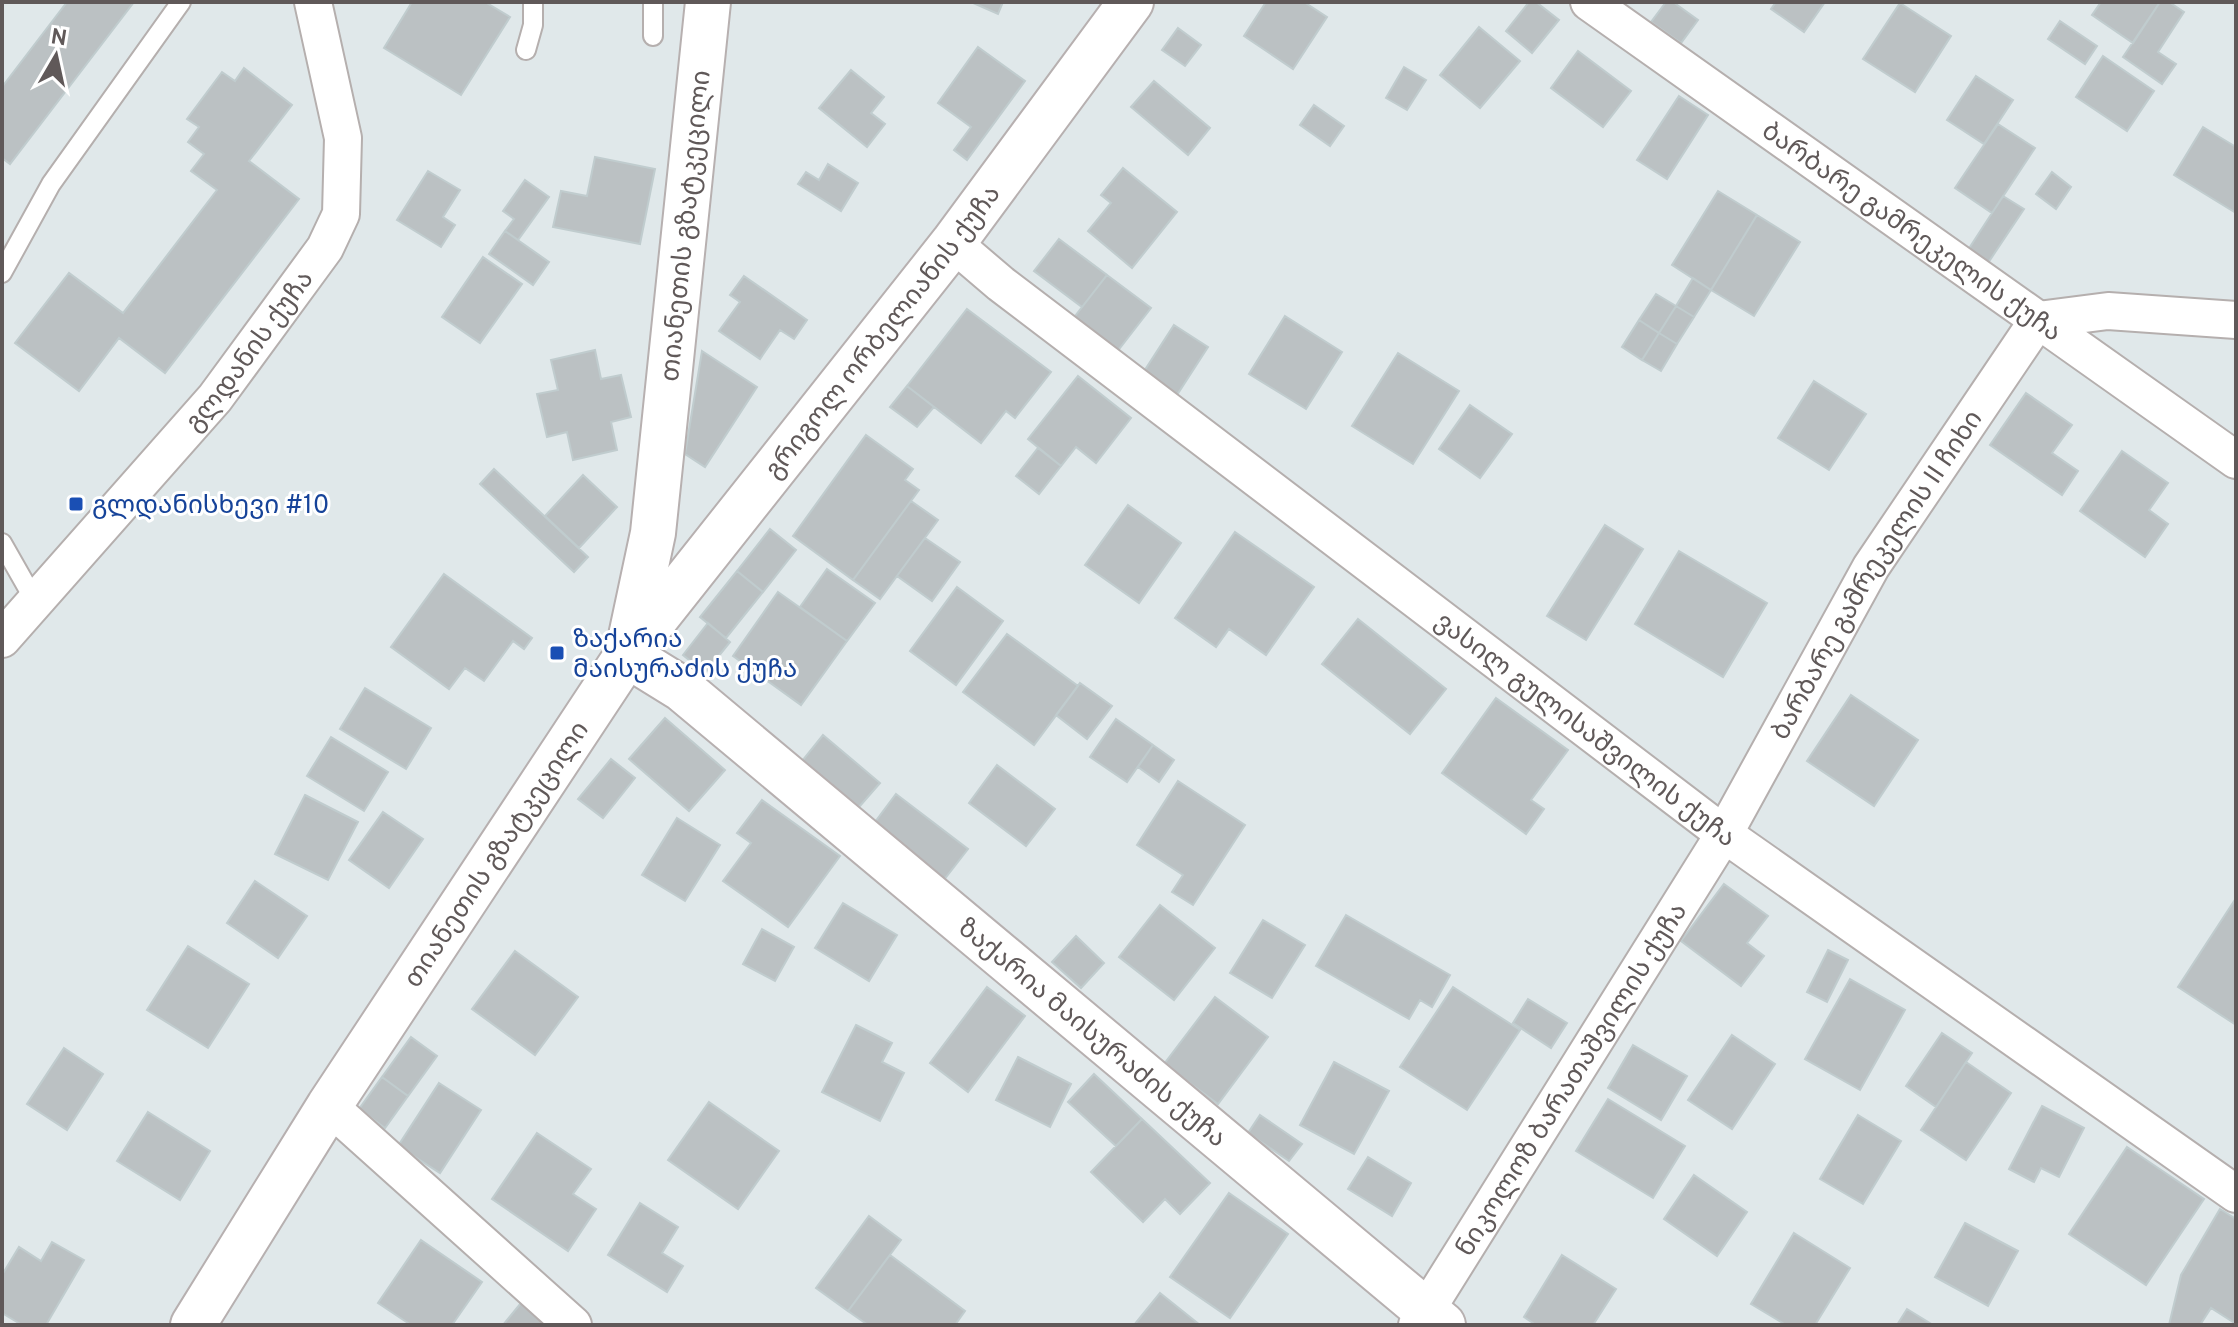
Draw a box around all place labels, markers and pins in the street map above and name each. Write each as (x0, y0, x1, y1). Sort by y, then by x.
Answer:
place label: გლდანისხევი #10 (92, 490, 329, 523)
marker: გლდანისხევი #10 (67, 495, 85, 513)
place label: ზაქარია მაისურაძის ქუჩა (573, 624, 797, 687)
marker: ზაქარია მაისურაძის ქუჩა (548, 644, 566, 662)

